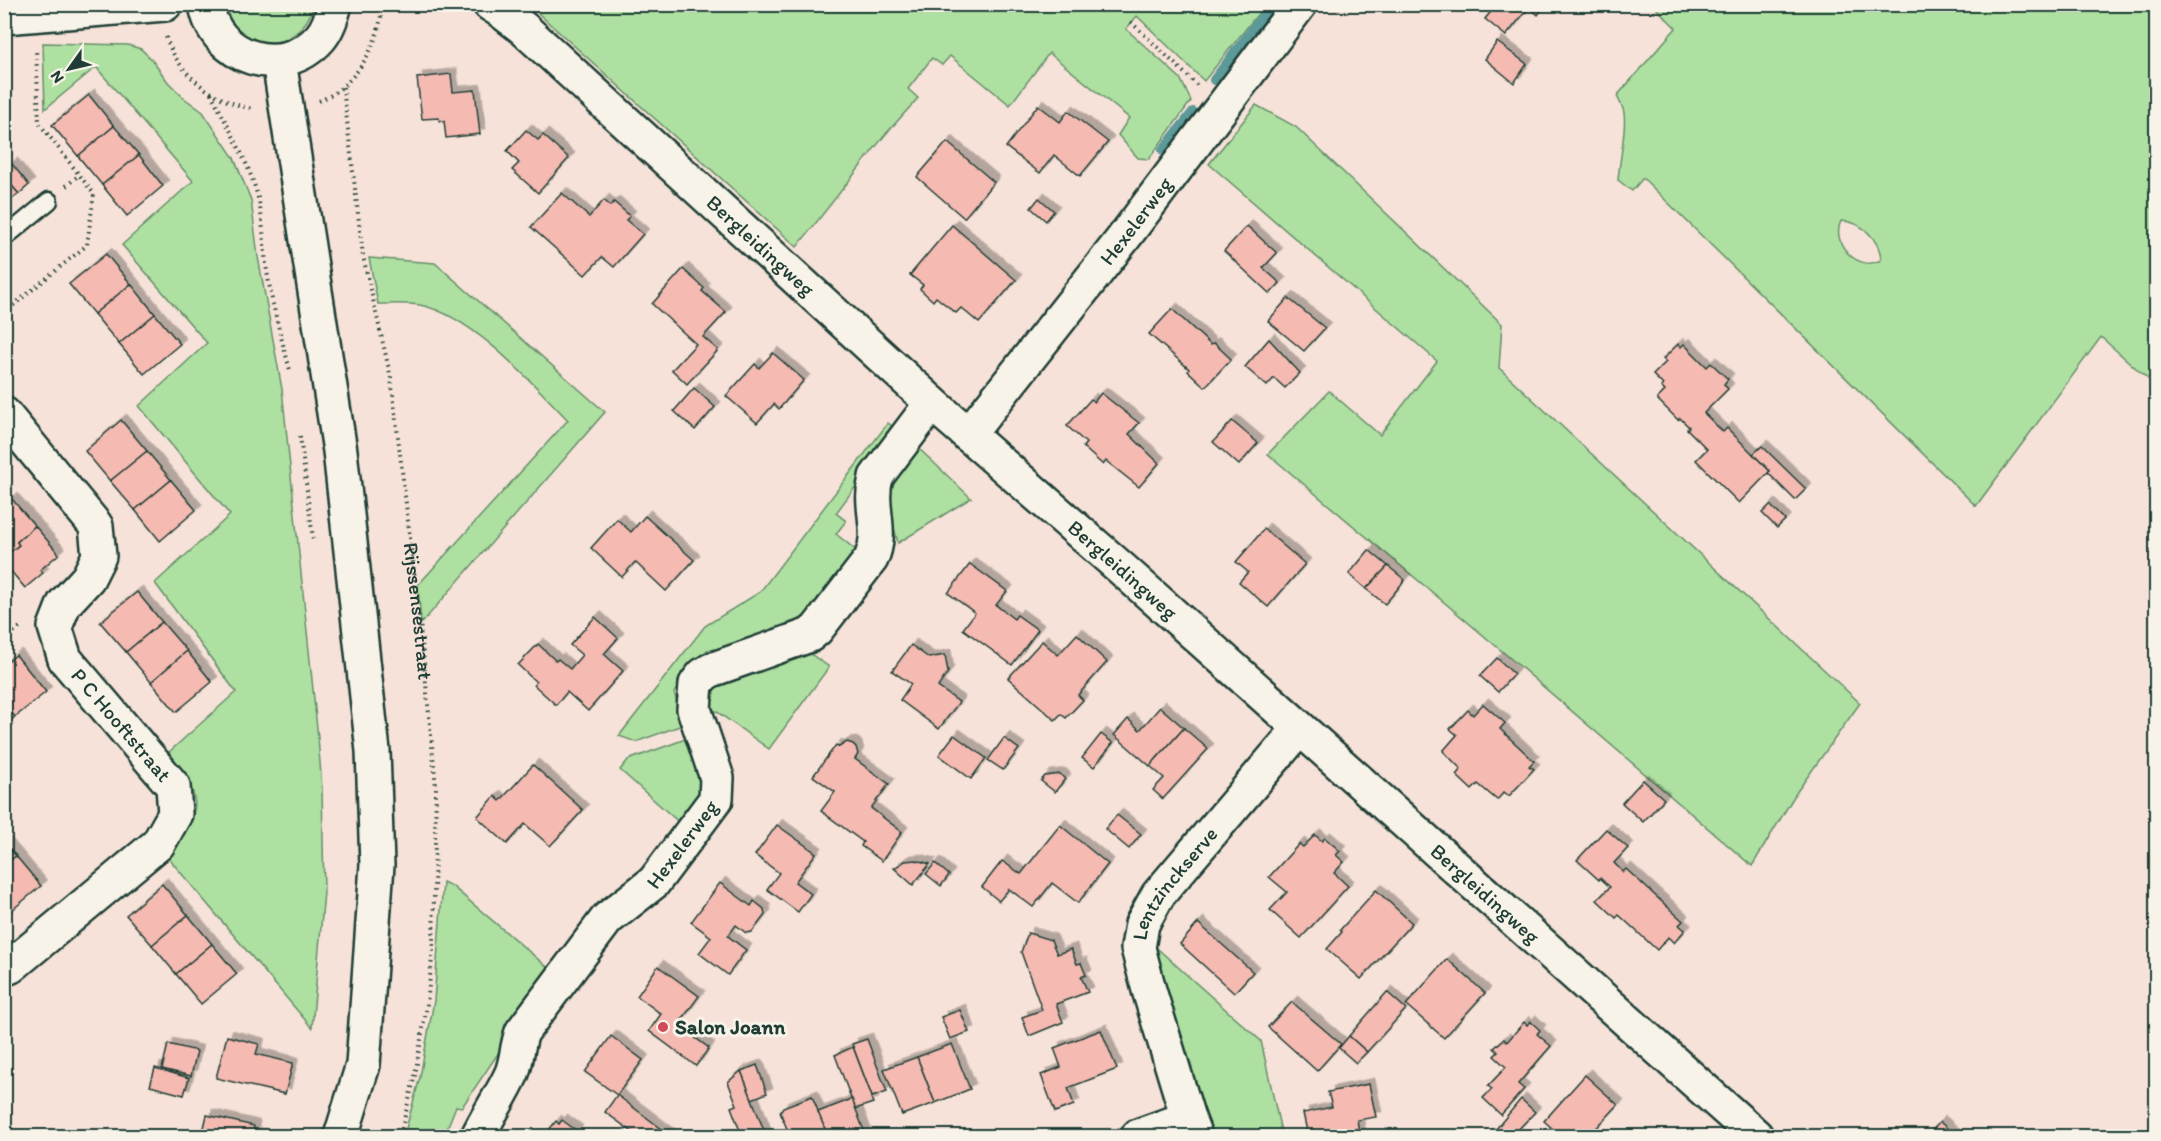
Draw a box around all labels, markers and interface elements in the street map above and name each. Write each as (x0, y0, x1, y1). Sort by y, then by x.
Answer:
north arrow (39, 39, 99, 99)
text: N (46, 67, 68, 87)
street label: Hexelerweg (1094, 171, 1177, 270)
street label: Bergleidingweg (702, 190, 820, 301)
street label: Bergleidingweg (1063, 514, 1183, 625)
street label: Rijssensestraat (399, 541, 439, 681)
street label: P C Hooftstraat (66, 663, 177, 787)
street label: Hexelerweg (640, 795, 723, 893)
street label: Lentzinckserve (1126, 821, 1222, 942)
street label: Bergleidingweg (1426, 838, 1545, 949)
place label: Salon Joann (675, 1014, 785, 1039)
marker: Salon Joann (656, 1020, 670, 1034)

